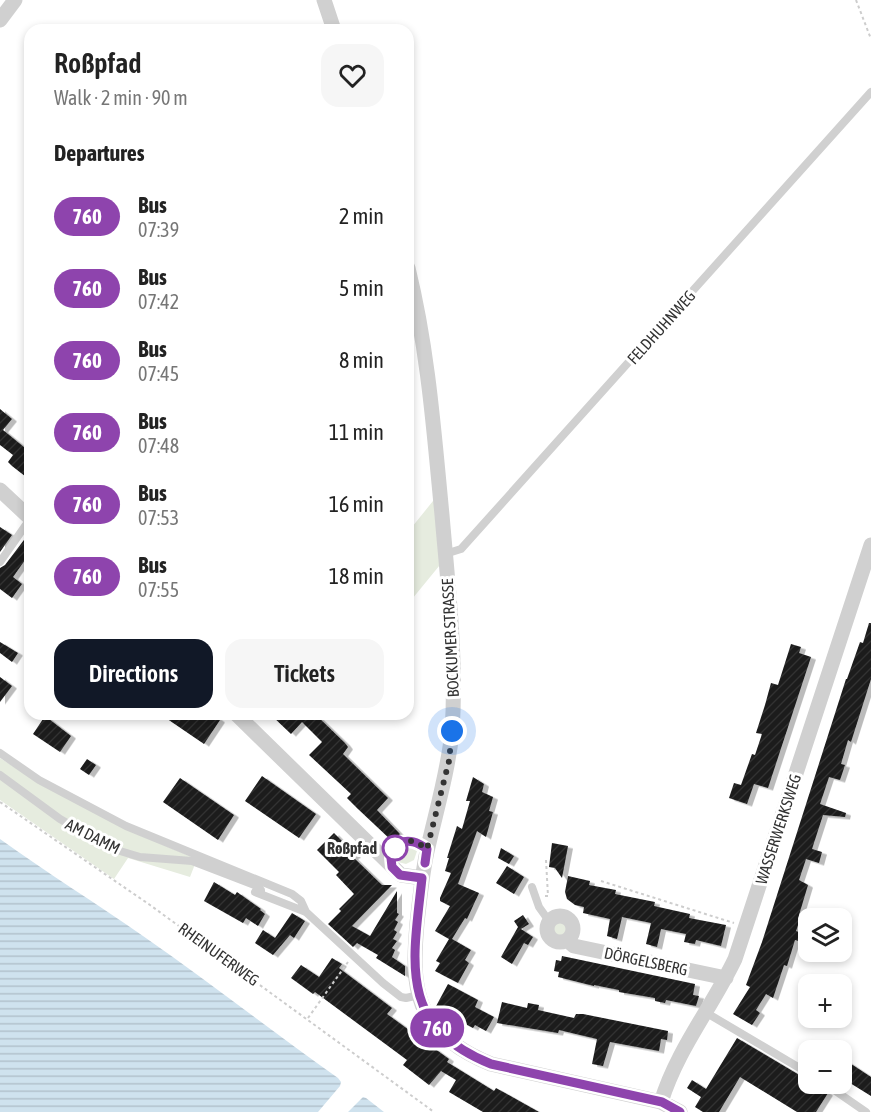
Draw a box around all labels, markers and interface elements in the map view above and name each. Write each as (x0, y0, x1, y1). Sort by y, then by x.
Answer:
button: heart (321, 44, 384, 107)
text: Roßpfad (54, 47, 142, 79)
text: Walk · 2 min · 90 m (54, 86, 188, 109)
text: Departures (54, 140, 144, 166)
text: Bus (138, 192, 167, 218)
text: 2 min (339, 203, 384, 229)
text: 760 (72, 204, 102, 228)
text: 07:39 (138, 218, 179, 241)
text: Bus (138, 264, 167, 290)
text: 5 min (339, 275, 384, 301)
text: 760 (72, 276, 102, 300)
street label: FELDHUHNWEG (623, 286, 699, 368)
text: 07:42 (138, 290, 179, 313)
text: Bus (138, 336, 167, 362)
text: 8 min (339, 347, 384, 373)
text: 760 (72, 348, 102, 372)
text: 07:45 (138, 362, 179, 385)
text: Bus (138, 408, 167, 434)
text: 11 min (329, 419, 384, 445)
text: 760 (72, 420, 102, 444)
text: 07:48 (138, 434, 179, 457)
text: Bus (138, 480, 167, 506)
text: 16 min (329, 491, 384, 517)
text: 760 (72, 492, 102, 516)
text: 07:53 (138, 506, 179, 529)
text: Bus (138, 552, 167, 578)
text: 18 min (329, 563, 384, 589)
text: 760 (72, 564, 102, 588)
text: 07:55 (138, 578, 179, 601)
street label: BOCKUMER STRASSE (438, 578, 462, 698)
button: Directions (54, 639, 213, 708)
button: Tickets (225, 639, 384, 708)
your location (437, 716, 467, 746)
street label: WASSERWERKSWEG (752, 771, 804, 887)
street label: AM DAMM (63, 815, 123, 857)
marker: Roßpfad (382, 835, 408, 861)
place label: Roßpfad (327, 839, 377, 857)
map controls (798, 908, 852, 1094)
button: layers (798, 908, 852, 962)
street label: RHEINUFERWEG (175, 919, 263, 989)
street label: DÖRGELSBERG (603, 943, 689, 979)
button: + (798, 974, 852, 1028)
line badge: 760 (402, 1008, 472, 1048)
text: 760 (422, 1016, 452, 1040)
button: − (798, 1040, 852, 1094)

